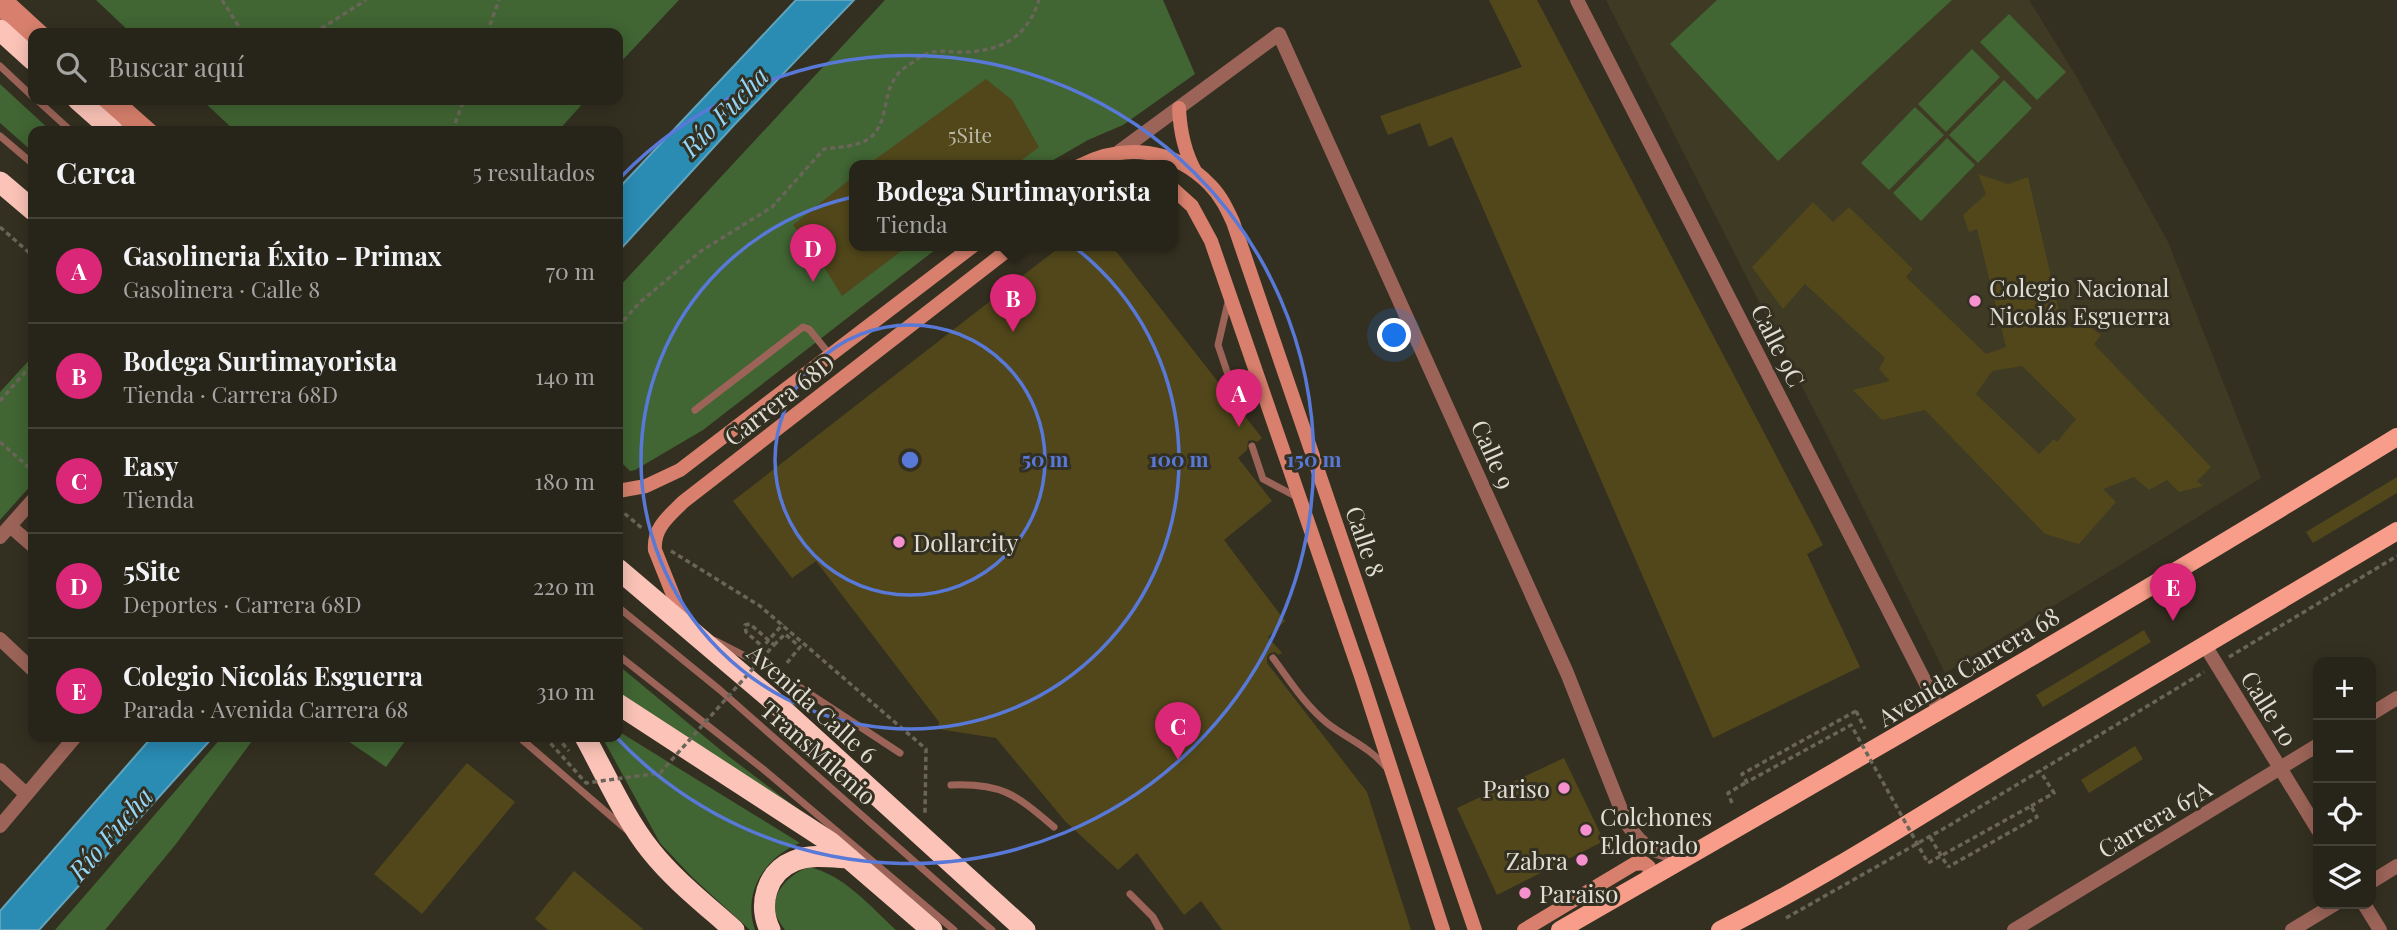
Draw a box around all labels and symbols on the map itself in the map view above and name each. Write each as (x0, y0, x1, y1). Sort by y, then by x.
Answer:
water label: Río Fucha (672, 58, 776, 164)
house number: 5Site (948, 120, 992, 148)
pin: D (790, 224, 836, 282)
place label: Colegio Nacional Nicolás Esguerra (1989, 271, 2170, 331)
pin: B (990, 274, 1036, 332)
marker: Colegio Nacional Nicolás Esguerra (1967, 293, 1983, 309)
street label: Calle 9C (1745, 298, 1813, 392)
your location (1377, 318, 1411, 352)
street label: Carrera 68D (717, 346, 841, 452)
pin: A (1216, 369, 1262, 427)
street label: Calle 9 (1465, 414, 1523, 494)
text: 50 m (1021, 444, 1069, 472)
text: 100 m (1149, 444, 1209, 472)
text: 150 m (1287, 444, 1341, 472)
centre of rings (898, 448, 922, 472)
street label: Calle 8 (1339, 501, 1393, 581)
place label: Dollarcity (913, 526, 1018, 558)
marker: Dollarcity (891, 534, 907, 550)
pin: E (2150, 563, 2196, 621)
street label: Avenida Carrera 68 (1870, 599, 2065, 733)
street label: Avenida Calle 6 (741, 635, 885, 770)
street label: Calle 10 (2234, 664, 2306, 752)
street label: TransMilenio (754, 693, 884, 811)
pin: C (1155, 702, 1201, 760)
street label: Carrera 67A (2091, 771, 2217, 864)
place label: Pariso (1483, 772, 1550, 804)
water label: Río Fucha (59, 779, 160, 888)
marker: Pariso (1556, 780, 1572, 796)
place label: Colchones Eldorado (1600, 800, 1712, 860)
marker: Colchones Eldorado (1578, 822, 1594, 838)
place label: Zabra (1506, 844, 1568, 876)
marker: Zabra (1574, 852, 1590, 868)
place label: Paraiso (1539, 877, 1618, 909)
marker: Paraiso (1517, 885, 1533, 901)

